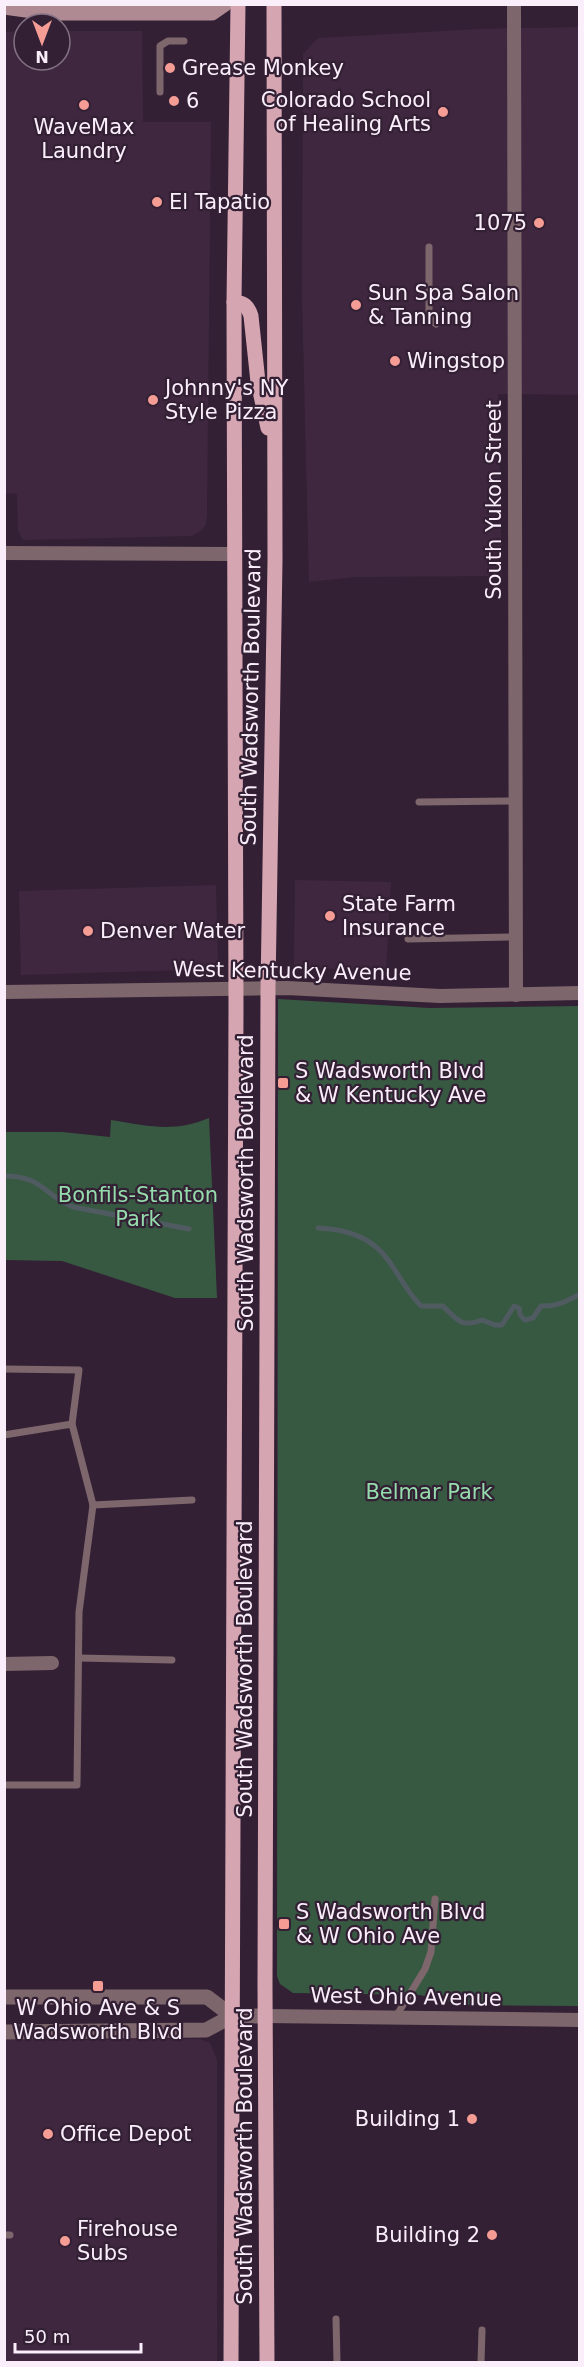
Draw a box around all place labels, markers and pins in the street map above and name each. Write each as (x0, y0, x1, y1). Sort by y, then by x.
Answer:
place label: Grease Monkey (182, 56, 344, 80)
marker: Grease Monkey (163, 61, 177, 75)
place label: Colorado School of Healing Arts (261, 88, 431, 136)
place label: 6 (186, 89, 199, 113)
marker: 6 (167, 94, 181, 108)
marker: WaveMax Laundry (77, 98, 91, 112)
marker: Colorado School of Healing Arts (436, 105, 450, 119)
place label: WaveMax Laundry (33, 115, 135, 163)
place label: El Tapatio (169, 190, 270, 214)
marker: El Tapatio (150, 195, 164, 209)
place label: 1075 (474, 211, 527, 235)
marker: 1075 (532, 216, 546, 230)
place label: Sun Spa Salon & Tanning (368, 281, 519, 329)
marker: Sun Spa Salon & Tanning (349, 298, 363, 312)
place label: Wingstop (407, 349, 505, 373)
marker: Wingstop (388, 354, 402, 368)
place label: Johnny's NY Style Pizza (163, 376, 288, 424)
marker: Johnny's NY Style Pizza (146, 393, 160, 407)
place label: State Farm Insurance (342, 892, 456, 940)
marker: State Farm Insurance (323, 909, 337, 923)
place label: Denver Water (100, 919, 246, 943)
marker: Denver Water (81, 924, 95, 938)
place label: S Wadsworth Blvd & W Kentucky Ave (295, 1059, 487, 1107)
marker: S Wadsworth Blvd & W Kentucky Ave (276, 1076, 290, 1090)
place label: S Wadsworth Blvd & W Ohio Ave (296, 1900, 485, 1948)
marker: S Wadsworth Blvd & W Ohio Ave (277, 1917, 291, 1931)
marker: W Ohio Ave & S Wadsworth Blvd (91, 1979, 105, 1993)
place label: W Ohio Ave & S Wadsworth Blvd (13, 1996, 183, 2044)
place label: Building 1 (355, 2107, 460, 2131)
marker: Building 1 (465, 2112, 479, 2126)
place label: Office Depot (60, 2122, 191, 2146)
marker: Office Depot (41, 2127, 55, 2141)
place label: Firehouse Subs (77, 2217, 178, 2265)
place label: Building 2 (375, 2223, 480, 2247)
marker: Building 2 (485, 2228, 499, 2242)
marker: Firehouse Subs (58, 2234, 72, 2248)

